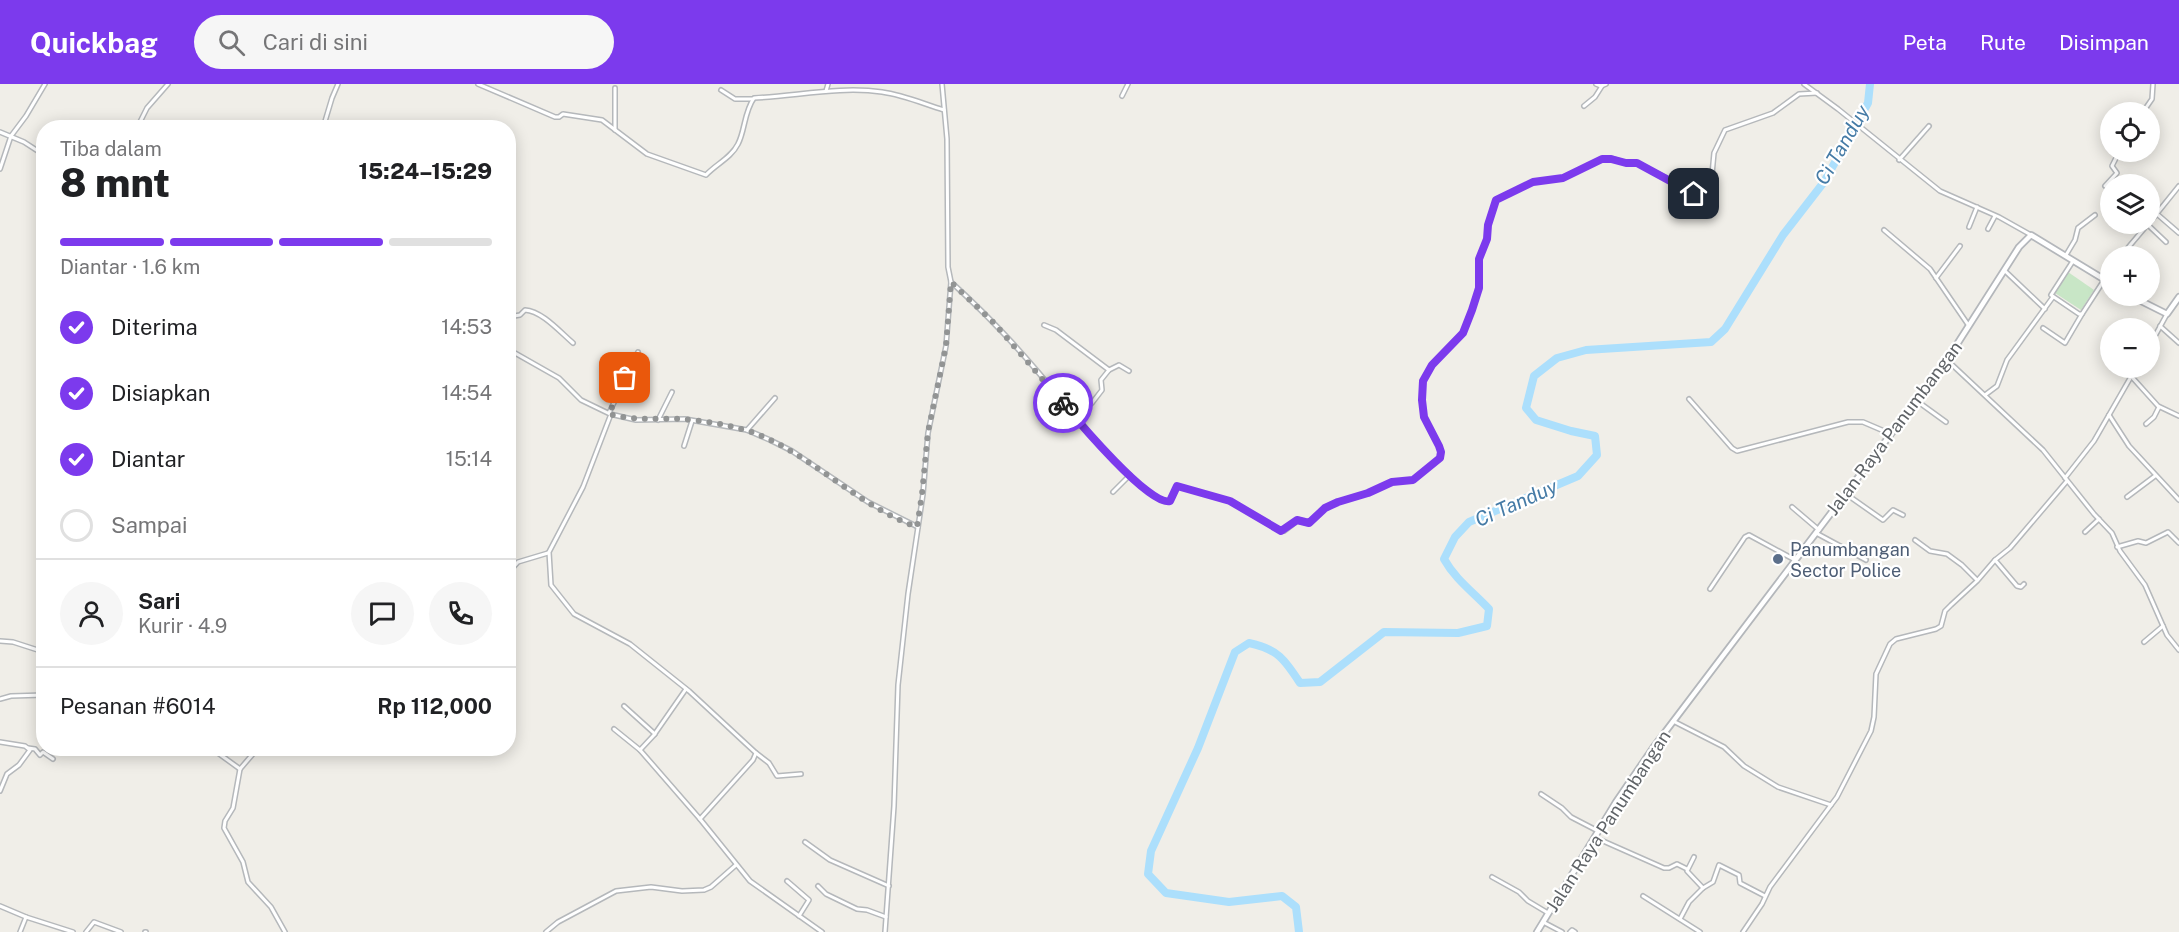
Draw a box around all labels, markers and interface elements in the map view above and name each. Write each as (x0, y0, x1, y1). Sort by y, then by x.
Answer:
search box (194, 15, 614, 69)
text: Quickbag (30, 26, 158, 59)
icon: search (215, 26, 248, 59)
text: Cari di sini (263, 29, 368, 55)
text: Peta (1903, 30, 1947, 55)
text: Rute (1980, 30, 2026, 55)
text: Disimpan (2059, 30, 2149, 55)
water label: Ci Tanduy (1810, 100, 1875, 189)
map controls (2100, 102, 2160, 378)
button: locate (2100, 102, 2160, 162)
text: Tiba dalam (60, 137, 162, 161)
text: 15:24–15:29 (358, 158, 492, 184)
text: 8 mnt (60, 160, 170, 206)
pin (1668, 168, 1719, 219)
button: layers (2100, 174, 2160, 234)
icon: home (1677, 177, 1710, 210)
button: + (2100, 246, 2160, 306)
text: Diantar · 1.6 km (60, 255, 200, 279)
icon: check (60, 311, 93, 344)
text: Diterima (111, 314, 198, 340)
text: 14:53 (441, 315, 492, 339)
button: − (2100, 318, 2160, 378)
street label: Jalan Raya Panumbangan (1822, 337, 1966, 519)
pin (599, 352, 650, 403)
icon: bag (608, 361, 641, 394)
courier (1033, 373, 1093, 433)
icon: check (60, 377, 93, 410)
text: Disiapkan (111, 380, 210, 406)
text: 14:54 (441, 381, 492, 405)
icon: bike (1047, 387, 1080, 420)
icon: check (60, 443, 93, 476)
text: Diantar (111, 446, 185, 472)
text: 15:14 (446, 447, 492, 471)
water label: Ci Tanduy (1471, 474, 1562, 532)
text: Sampai (111, 512, 187, 538)
place label: Panumbangan Sector Police (1790, 539, 1910, 581)
marker: Panumbangan Sector Police (1771, 552, 1785, 566)
button: person (60, 582, 123, 645)
button: chat (351, 582, 414, 645)
button: phone (429, 582, 492, 645)
text: Sari (138, 588, 180, 614)
text: Kurir · 4.9 (138, 614, 227, 638)
text: Pesanan #6014 (60, 693, 215, 719)
text: Rp 112,000 (377, 693, 492, 719)
street label: Jalan Raya Panumbangan (1541, 726, 1675, 916)

